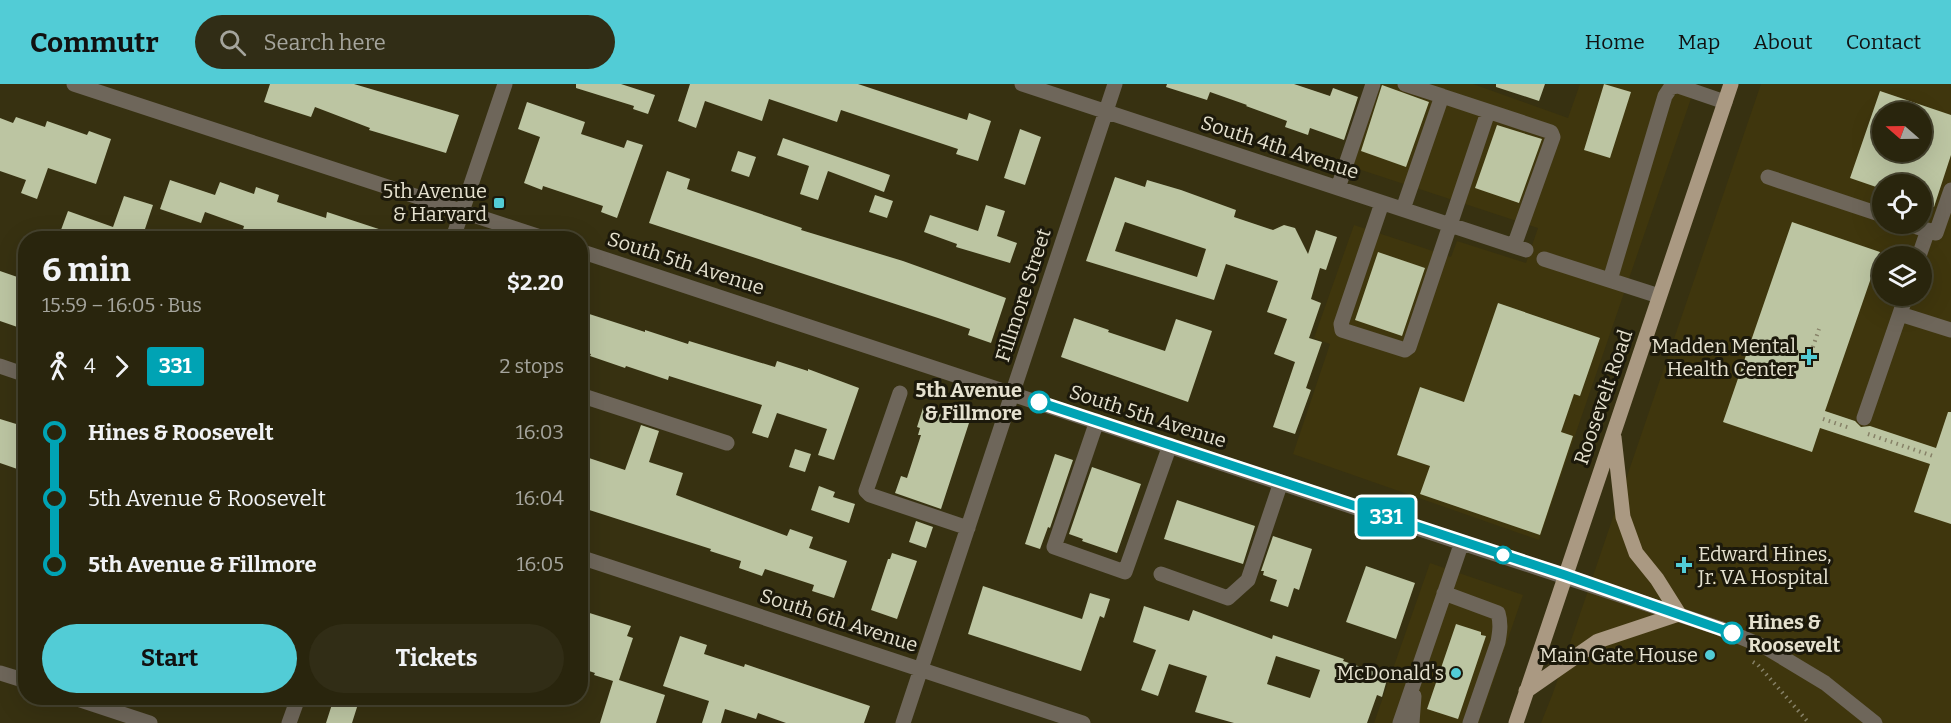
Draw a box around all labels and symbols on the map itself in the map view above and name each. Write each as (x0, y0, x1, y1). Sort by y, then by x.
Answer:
north arrow (1872, 102, 1932, 162)
street label: South 4th Avenue (1198, 110, 1362, 184)
place label: 5th Avenue & Harvard (383, 179, 487, 226)
marker: 5th Avenue & Harvard (492, 196, 506, 210)
street label: Fillmore Street (990, 225, 1056, 365)
street label: South 5th Avenue (604, 226, 768, 300)
street label: Roosevelt Road (1569, 326, 1637, 468)
place label: Madden Mental Health Center (1651, 334, 1796, 381)
marker: Madden Mental Health Center (1800, 348, 1818, 366)
place label: 5th Avenue & Fillmore (915, 378, 1022, 425)
street label: South 5th Avenue (1066, 379, 1230, 453)
marker: 5th Avenue & Fillmore (1028, 391, 1050, 413)
line badge: 331 (1352, 498, 1420, 536)
place label: Edward Hines, Jr. VA Hospital (1697, 542, 1832, 589)
unlabelled marker (1494, 546, 1512, 564)
marker: Edward Hines, Jr. VA Hospital (1675, 556, 1693, 574)
street label: South 6th Avenue (757, 583, 921, 657)
place label: Hines & Roosevelt (1748, 610, 1840, 657)
marker: Hines & Roosevelt (1721, 622, 1743, 644)
place label: Main Gate House (1540, 643, 1698, 667)
marker: Main Gate House (1703, 648, 1717, 662)
place label: McDonald's (1337, 661, 1444, 685)
marker: McDonald's (1449, 666, 1463, 680)

